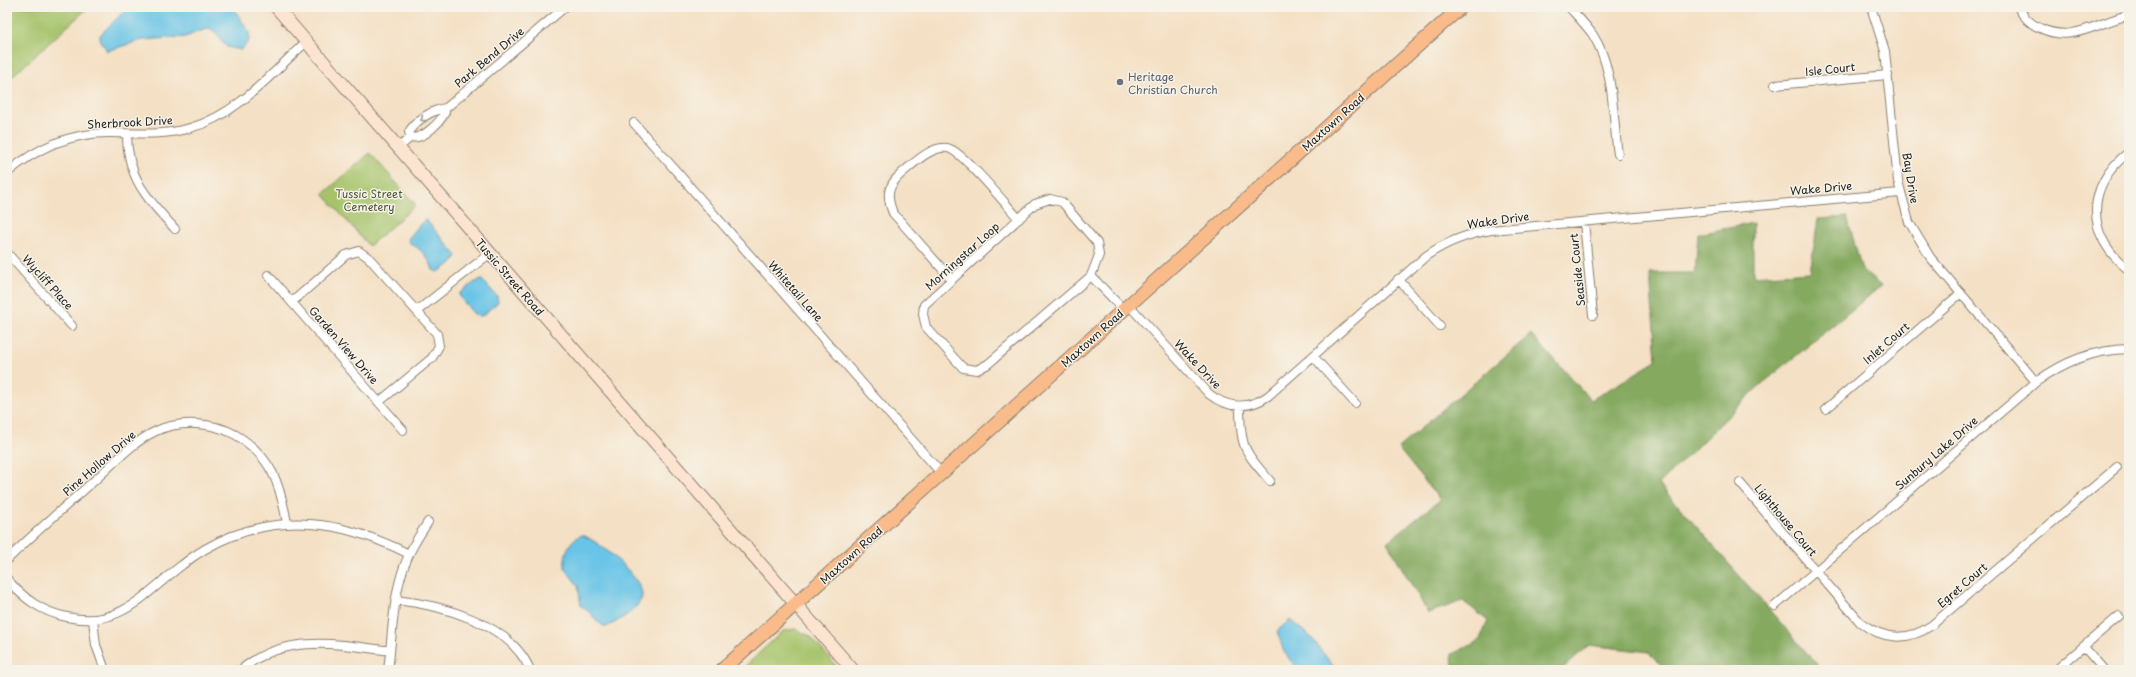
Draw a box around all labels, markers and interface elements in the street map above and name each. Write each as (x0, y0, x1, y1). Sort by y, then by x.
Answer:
street label: Park Bend Drive (450, 23, 528, 91)
street label: Isle Court (1804, 58, 1856, 80)
place label: Heritage Christian Church (1128, 68, 1218, 98)
marker: Heritage Christian Church (1115, 77, 1125, 87)
street label: Maxtown Road (1298, 89, 1368, 155)
street label: Sherbrook Drive (87, 111, 173, 133)
one-way arrow (421, 114, 428, 121)
street label: Bay Drive (1899, 151, 1923, 205)
street label: Wake Drive (1789, 177, 1853, 199)
park label: Tussic Street Cemetery (335, 185, 403, 215)
street label: Wake Drive (1466, 207, 1530, 233)
street label: Morningstar Loop (921, 218, 1003, 294)
street label: Seaside Court (1565, 232, 1589, 307)
street label: Tussic Street Road (472, 235, 548, 319)
street label: Wycliff Place (19, 251, 78, 313)
street label: Whitetail Lane (765, 257, 827, 325)
street label: Garden View Drive (305, 302, 383, 388)
street label: Maxtown Road (1057, 305, 1127, 371)
street label: Inlet Court (1859, 318, 1913, 368)
street label: Wake Drive (1171, 335, 1226, 393)
street label: Sunbury Lake Drive (1891, 412, 1981, 494)
street label: Pine Hollow Drive (59, 426, 139, 500)
street label: Lighthouse Court (1751, 480, 1822, 560)
street label: Maxtown Road (816, 522, 886, 588)
street label: Egret Court (1933, 558, 1991, 612)

